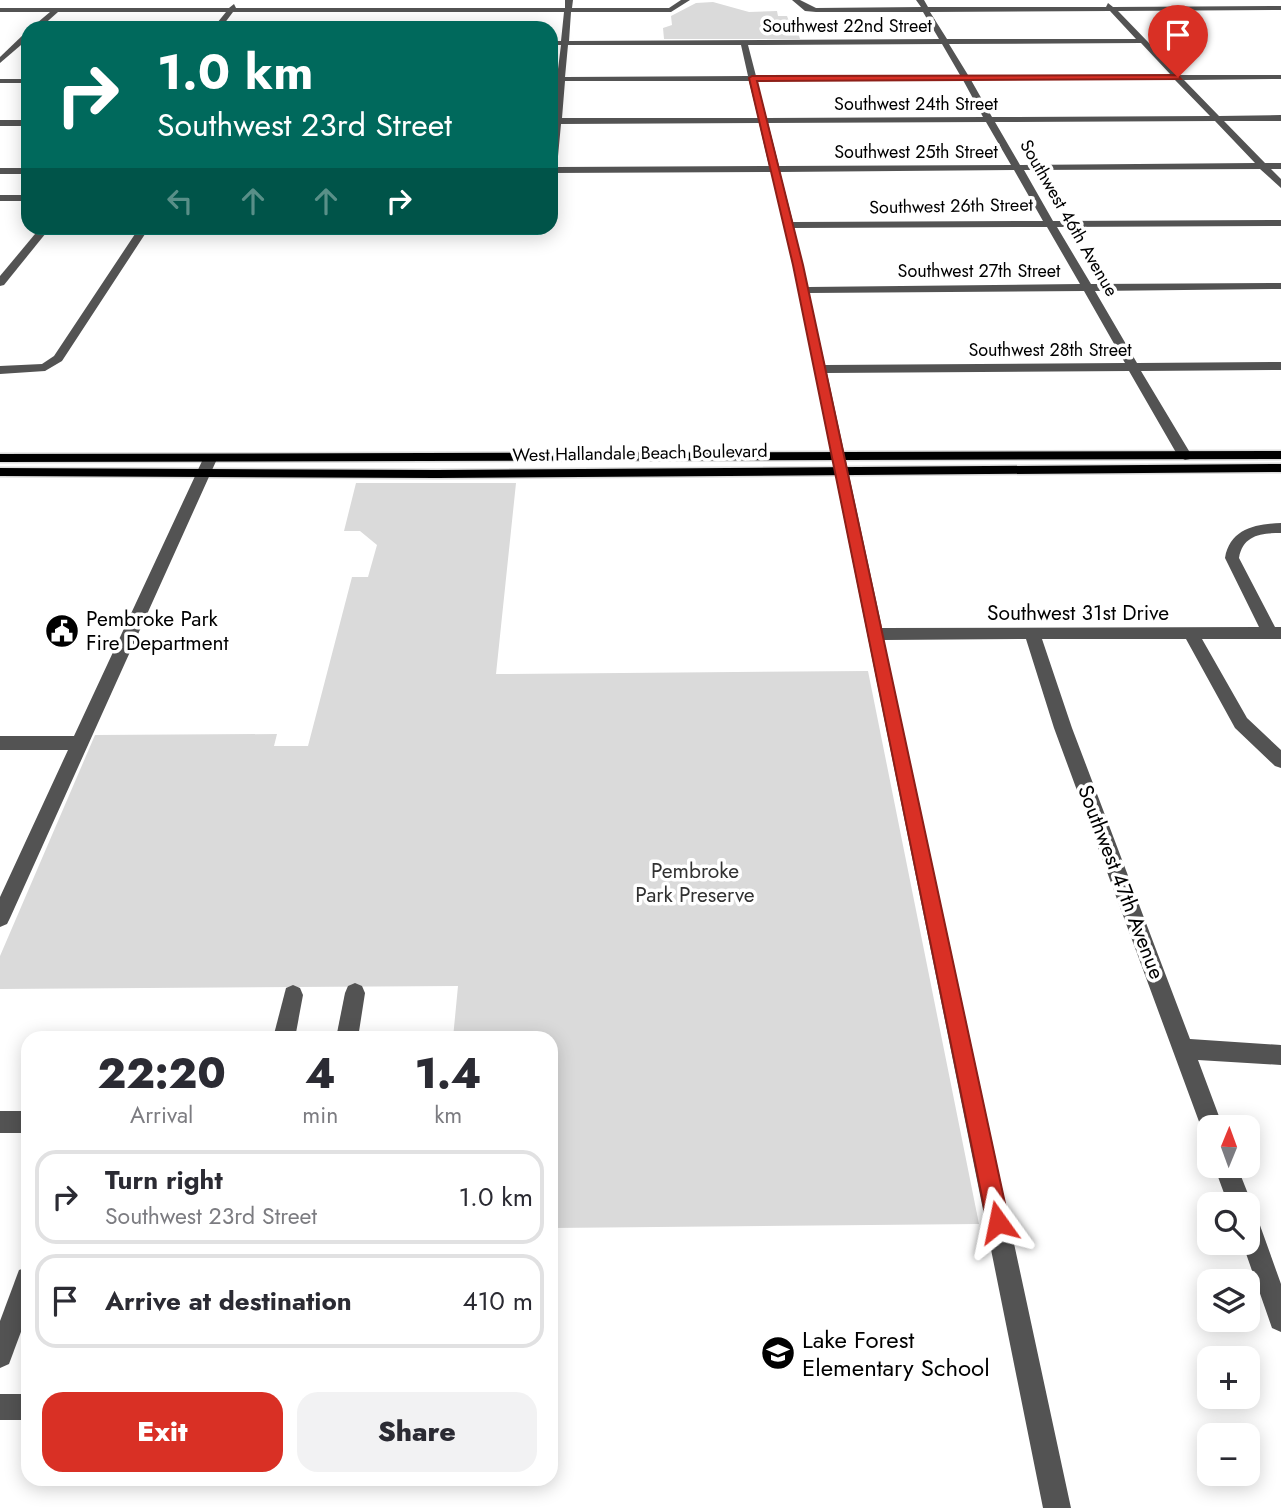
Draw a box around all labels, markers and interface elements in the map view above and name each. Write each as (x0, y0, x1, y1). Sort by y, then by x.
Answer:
pin (1148, 5, 1208, 77)
street label: Southwest 22nd Street (762, 13, 932, 39)
icon: arrive (1159, 16, 1197, 54)
text: 1.0 km (157, 37, 313, 107)
icon: right (42, 49, 133, 140)
street label: Southwest 24th Street (834, 91, 999, 117)
text: Southwest 23rd Street (157, 102, 452, 148)
street label: Southwest 46th Avenue (1013, 135, 1125, 301)
street label: Southwest 25th Street (834, 139, 998, 165)
icon: left (161, 182, 199, 220)
icon: ahead (234, 182, 272, 220)
icon: ahead (307, 182, 345, 220)
icon: right (380, 182, 418, 220)
street label: Southwest 26th Street (869, 192, 1034, 220)
street label: Southwest 27th Street (898, 258, 1061, 284)
street label: Southwest 28th Street (968, 337, 1132, 363)
street label: West Hallandale Beach Boulevard (512, 438, 768, 468)
street label: Southwest 31st Drive (987, 598, 1169, 628)
place label: Pembroke Park Fire Department (86, 604, 229, 658)
public building icon: Pembroke Park Fire Department (43, 612, 81, 650)
street label: Southwest 47th Avenue (1070, 781, 1172, 984)
park label: Pembroke Park Preserve (635, 856, 755, 910)
text: 22:20 (97, 1043, 226, 1104)
text: 4 (305, 1043, 336, 1104)
text: 1.4 (415, 1043, 482, 1104)
text: Arrival (130, 1098, 193, 1132)
text: min (302, 1098, 338, 1132)
text: km (434, 1098, 462, 1132)
north arrow (1197, 1115, 1260, 1178)
map controls (1197, 1115, 1260, 1486)
text: Turn right (105, 1161, 223, 1199)
icon: right (46, 1178, 84, 1216)
text: 1.0 km (458, 1178, 533, 1216)
position arrow (961, 1185, 1035, 1259)
button: search (1197, 1192, 1260, 1255)
text: Southwest 23rd Street (105, 1199, 317, 1233)
button: layers (1197, 1269, 1260, 1332)
icon: arrive (46, 1282, 84, 1320)
text: Arrive at destination (105, 1282, 352, 1320)
text: 410 m (462, 1282, 533, 1320)
place label: Lake Forest Elementary School (802, 1322, 990, 1385)
school or university icon: Lake Forest Elementary School (759, 1334, 797, 1372)
button: + (1197, 1346, 1260, 1409)
button: Exit (42, 1392, 283, 1472)
button: Share (297, 1392, 537, 1472)
button: − (1197, 1423, 1260, 1486)

